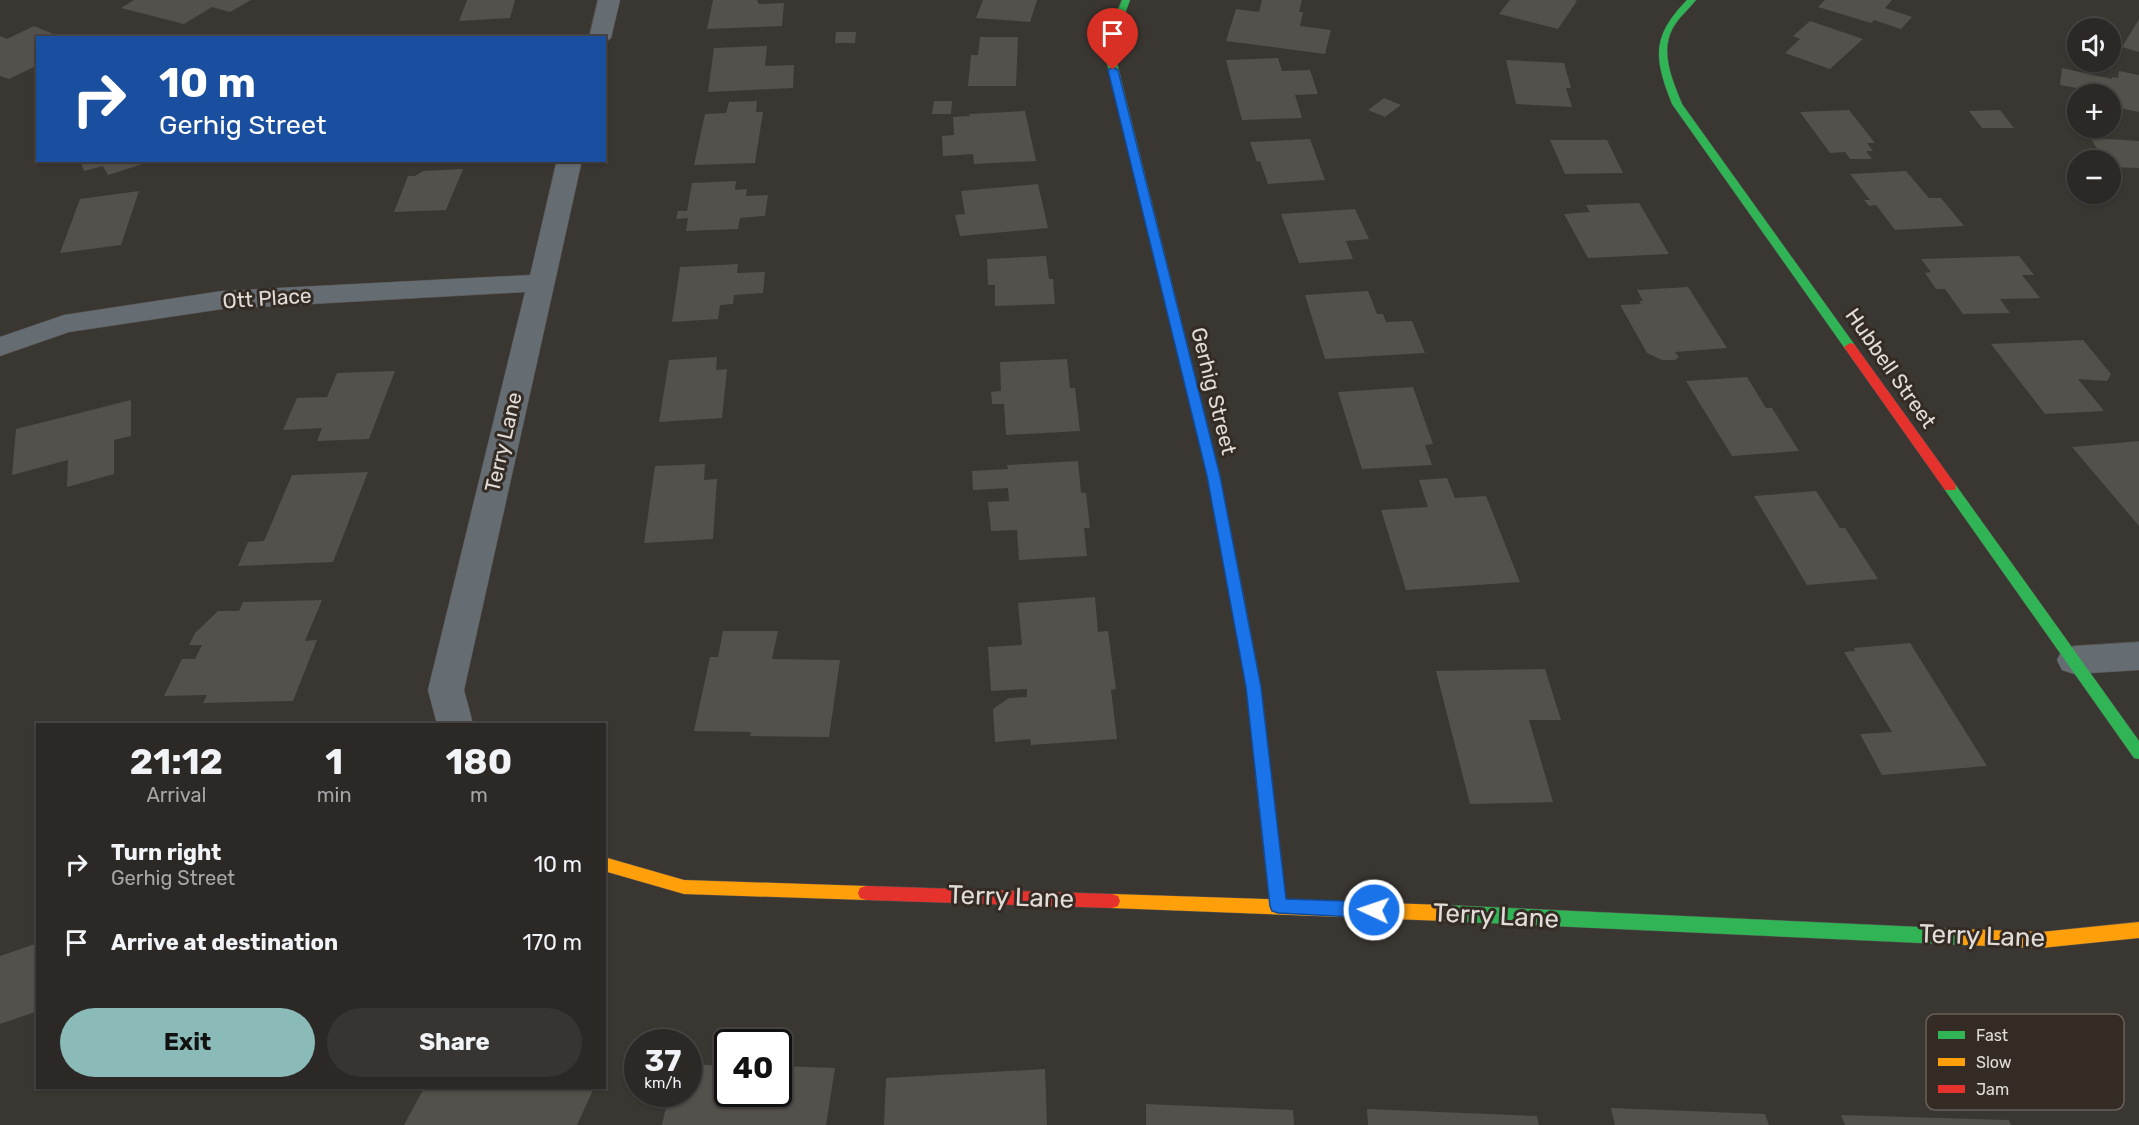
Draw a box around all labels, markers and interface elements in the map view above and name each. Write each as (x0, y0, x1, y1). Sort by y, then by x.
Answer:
pin (1087, 8, 1138, 70)
icon: arrive (1096, 17, 1129, 50)
map controls (2067, 18, 2121, 204)
button: sound (2067, 18, 2121, 72)
text: 10 m (159, 58, 256, 108)
icon: right (60, 60, 138, 138)
button: + (2067, 84, 2121, 138)
text: Gerhig Street (159, 109, 327, 141)
button: − (2067, 150, 2121, 204)
street label: Ott Place (222, 282, 312, 314)
street label: Hubbell Street (1840, 303, 1942, 433)
street label: Gerhig Street (1186, 325, 1242, 457)
street label: Terry Lane (479, 390, 527, 494)
text: 21:12 (130, 740, 223, 783)
text: 1 (325, 740, 343, 783)
text: 180 (445, 740, 512, 783)
text: Arrival (146, 783, 206, 807)
text: min (317, 783, 352, 807)
text: m (470, 783, 488, 807)
text: Turn right (111, 839, 221, 866)
icon: right (60, 848, 93, 881)
text: 10 m (534, 851, 582, 878)
text: Gerhig Street (111, 866, 235, 890)
position arrow (1342, 878, 1406, 942)
street label: Terry Lane (947, 879, 1075, 915)
street label: Terry Lane (1432, 897, 1560, 935)
street label: Terry Lane (1918, 918, 2046, 954)
icon: arrive (60, 926, 93, 959)
text: Arrive at destination (111, 929, 338, 956)
text: 170 m (522, 929, 582, 956)
button: Exit (60, 1008, 315, 1077)
button: Share (327, 1008, 582, 1077)
legend (1926, 1014, 2124, 1110)
text: Fast (1976, 1026, 2008, 1045)
speed limit sign: 40 (714, 1029, 792, 1107)
text: 37 (645, 1043, 681, 1079)
text: Slow (1976, 1053, 2012, 1072)
text: km/h (644, 1074, 682, 1092)
text: Jam (1976, 1080, 2009, 1099)

